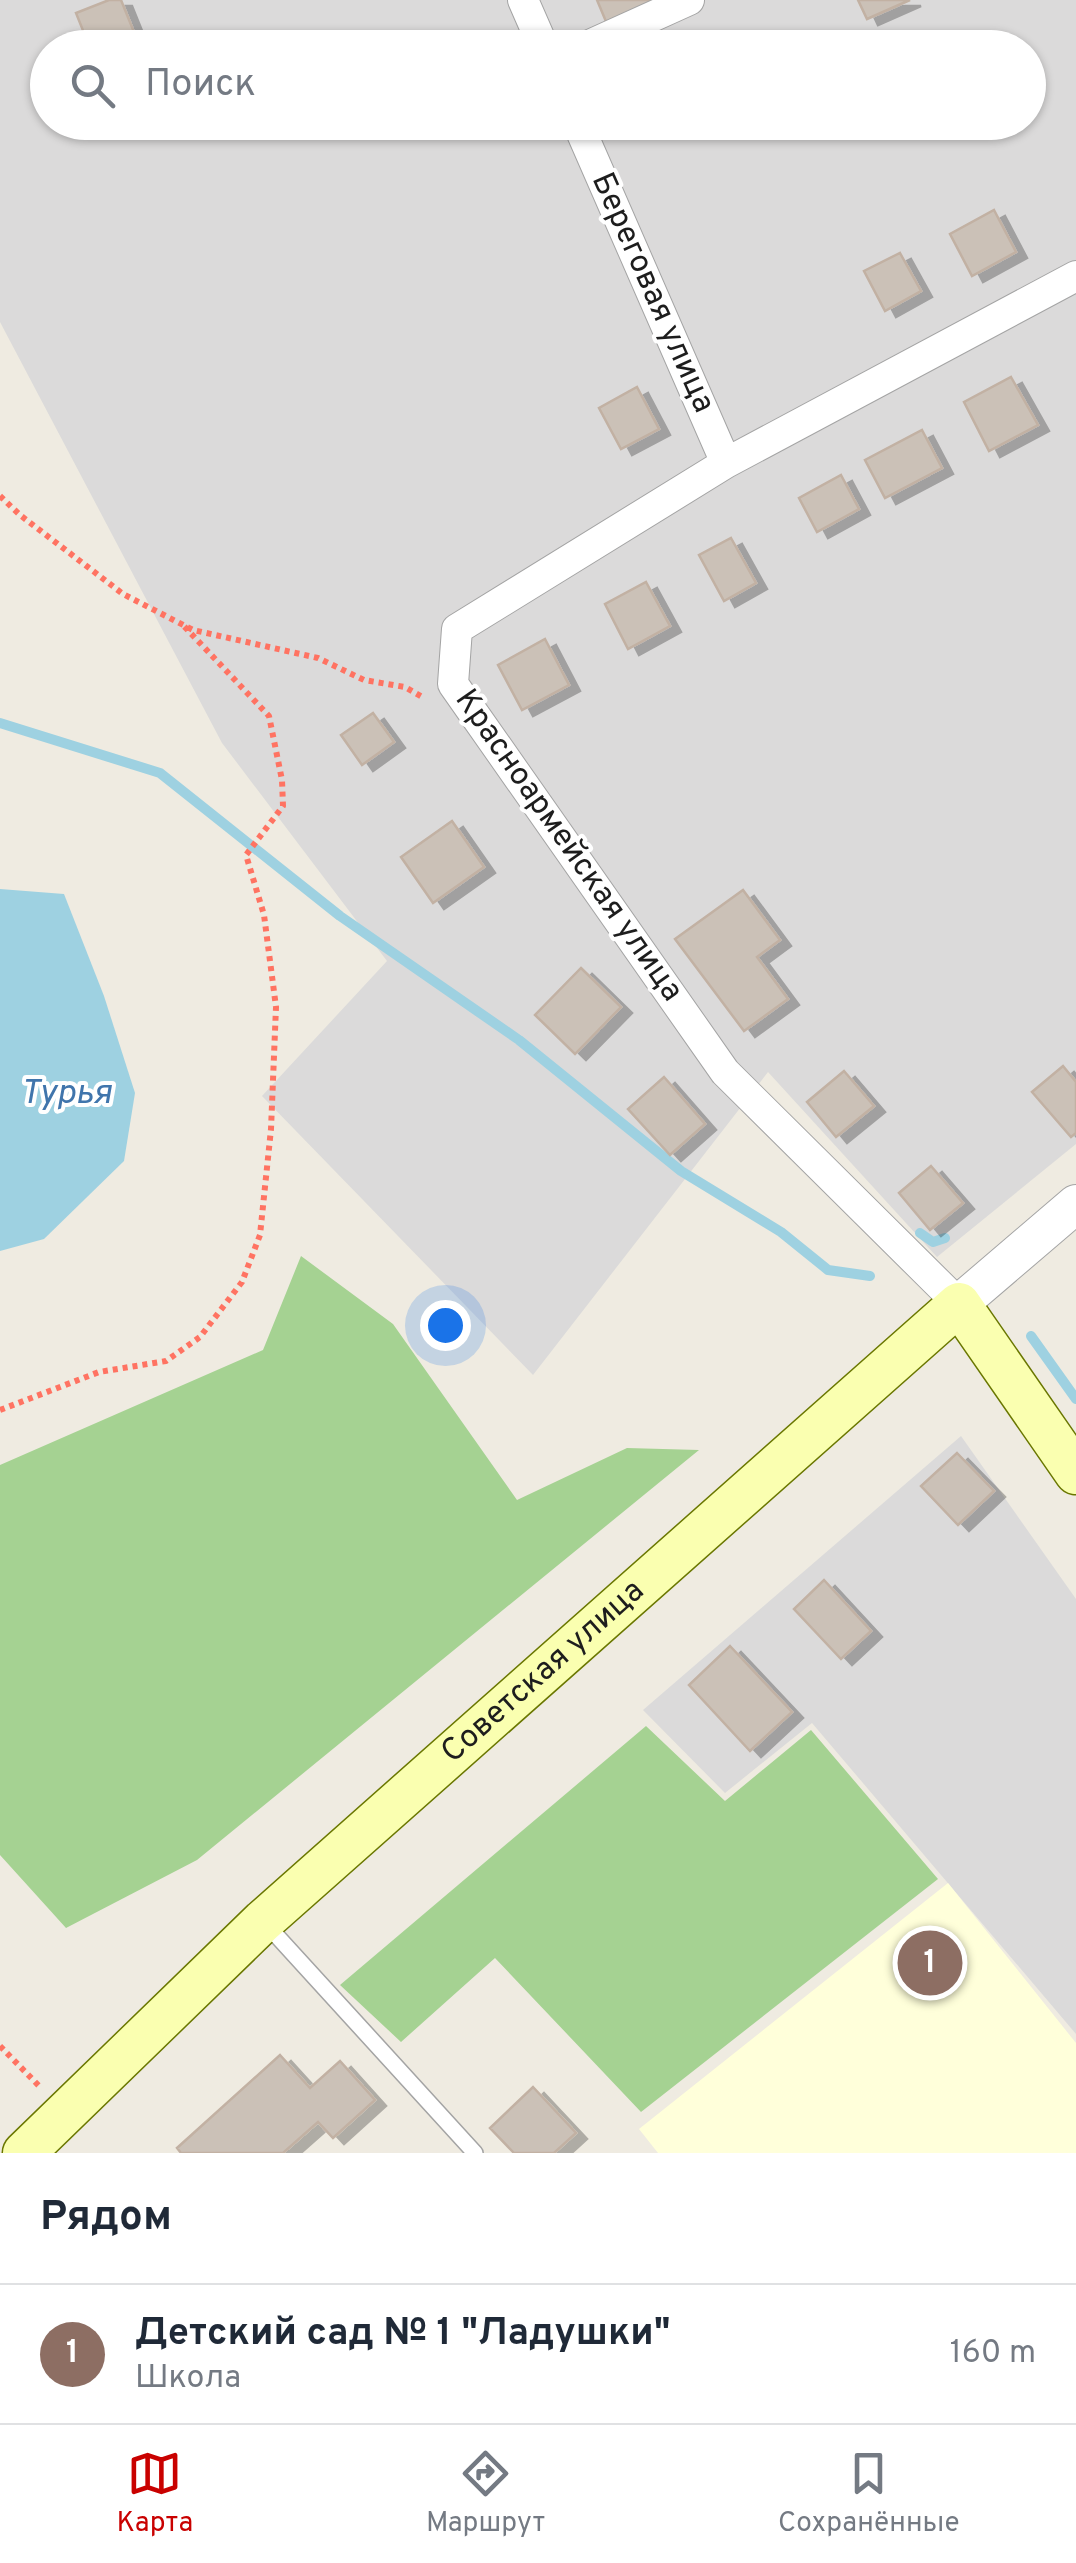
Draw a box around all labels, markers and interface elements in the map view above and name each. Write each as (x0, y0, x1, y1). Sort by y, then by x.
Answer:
search box (30, 30, 1046, 140)
icon: search (65, 58, 120, 113)
text: Поиск (145, 61, 256, 110)
street label: Береговая улица (581, 167, 723, 419)
street label: Красноармейская улица (445, 682, 691, 1010)
water label: Турья (20, 1072, 113, 1116)
your location (420, 1300, 471, 1351)
street label: Советская улица (434, 1572, 653, 1773)
pin: 1 (898, 1926, 962, 2000)
text: Рядом (40, 2192, 172, 2245)
text: Детский сад № 1 "Ладушки" (135, 2310, 671, 2359)
text: 1 (66, 2334, 79, 2374)
text: 160 m (950, 2334, 1036, 2374)
text: Школа (135, 2359, 241, 2399)
tab: Карта (116, 2446, 193, 2542)
tab: Маршрут (426, 2446, 545, 2542)
tab: Сохранённые (778, 2446, 960, 2542)

